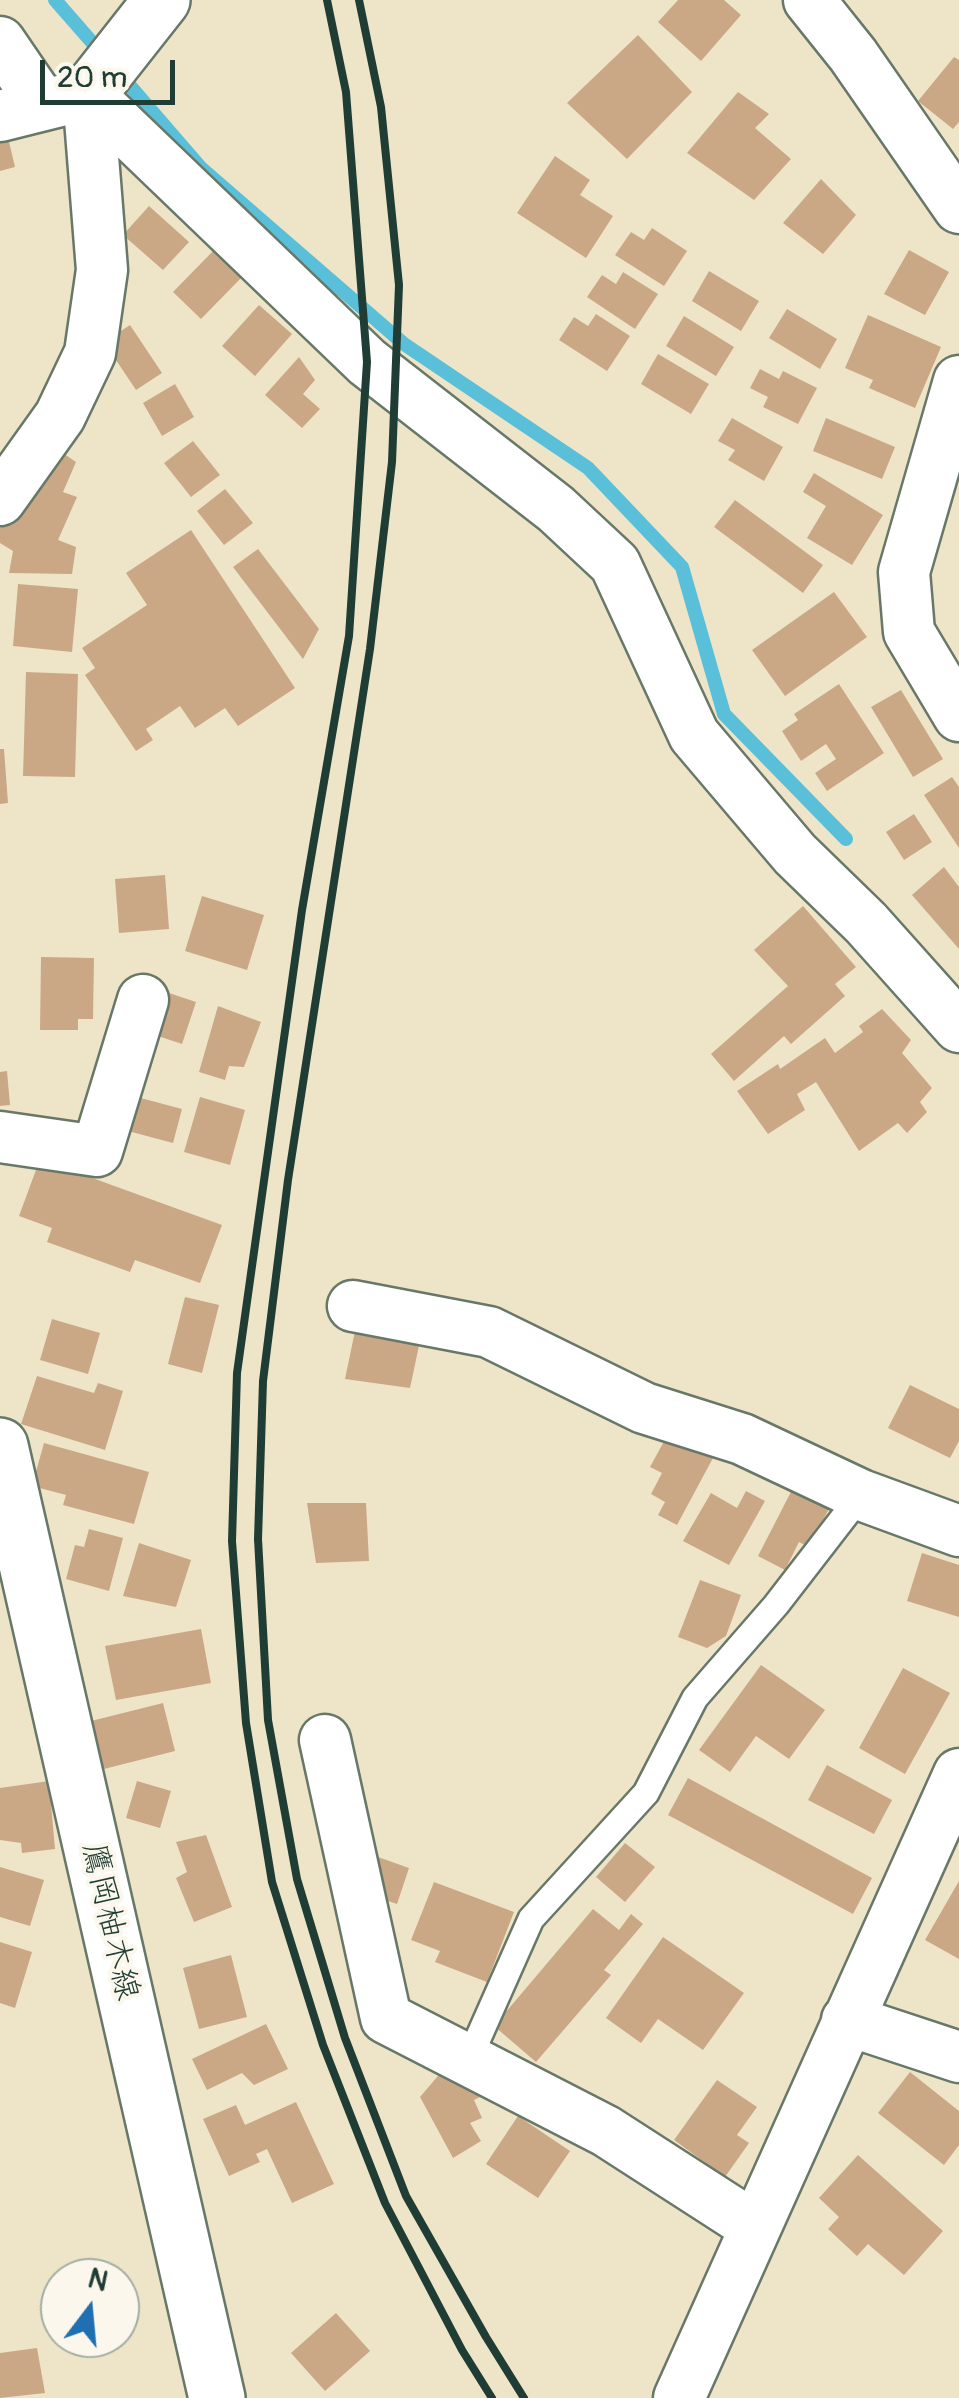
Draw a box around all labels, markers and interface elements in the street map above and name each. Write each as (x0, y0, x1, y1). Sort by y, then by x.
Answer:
scale bar (45, 40, 180, 102)
text: 20 m (57, 59, 127, 96)
street label: 鷹岡柚木線 (72, 1840, 146, 2004)
north arrow (40, 2258, 140, 2358)
text: N (84, 2261, 112, 2300)

